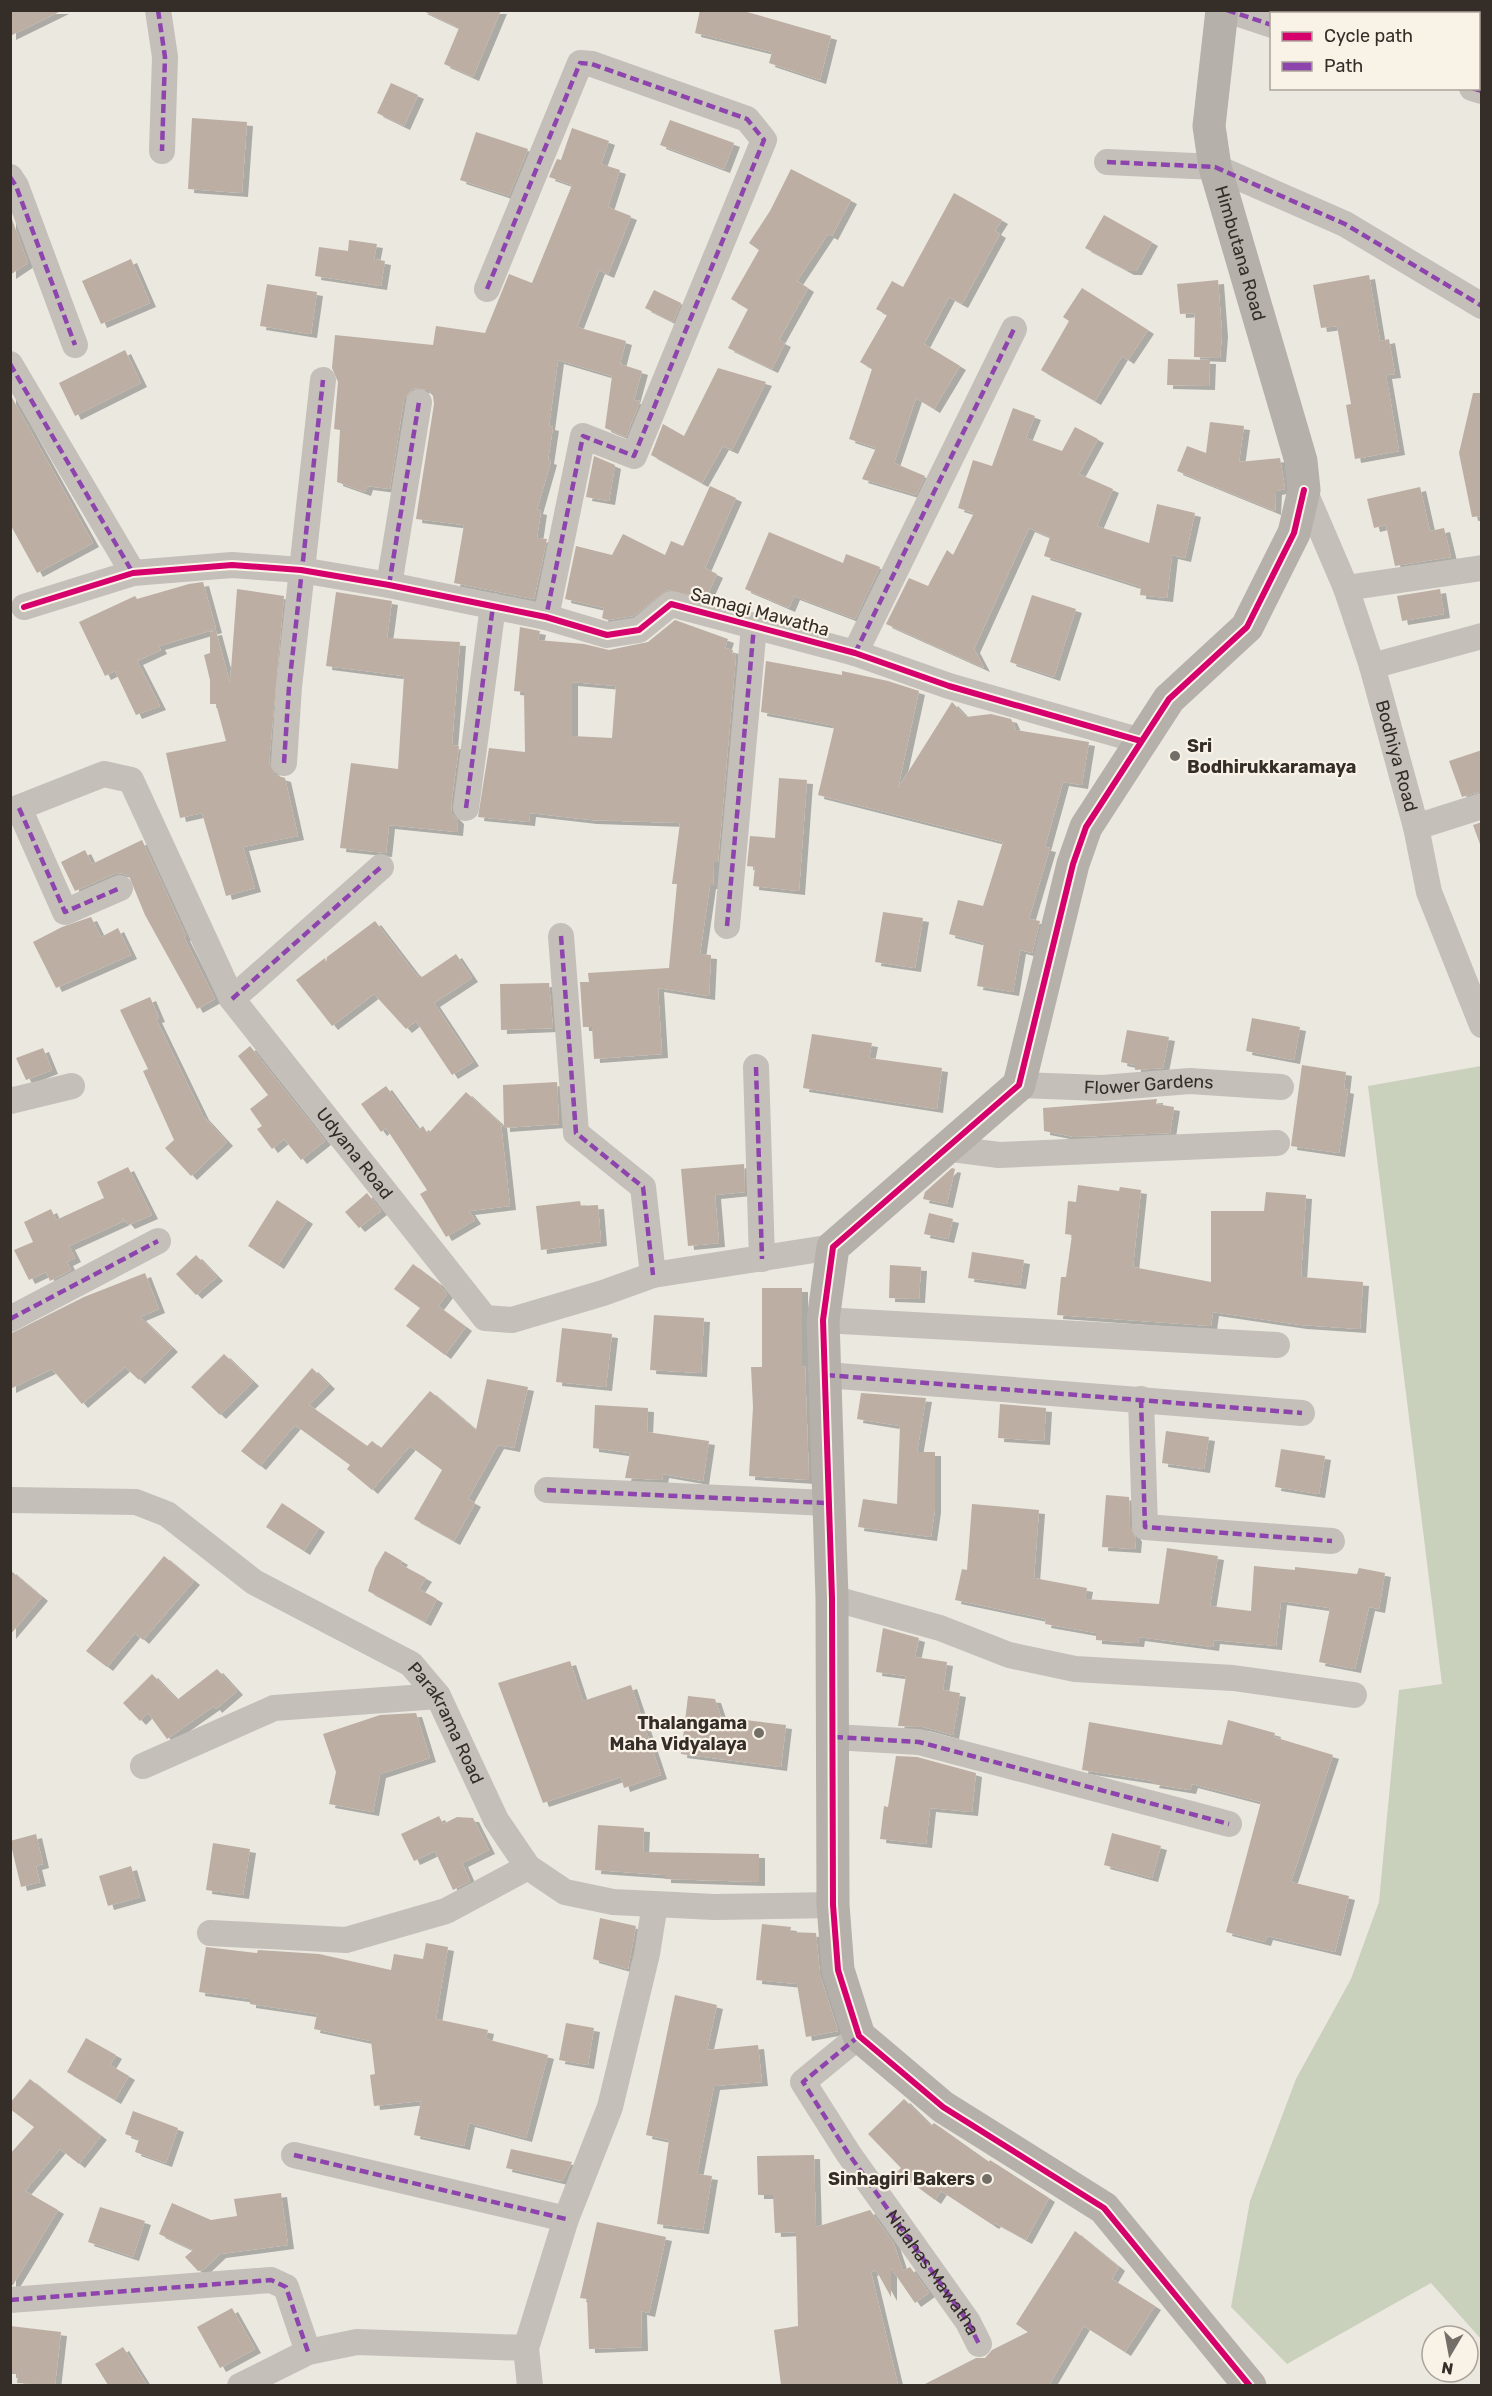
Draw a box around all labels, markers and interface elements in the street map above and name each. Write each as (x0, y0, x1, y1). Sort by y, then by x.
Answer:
legend (1270, 12, 1480, 90)
text: Cycle path (1324, 25, 1413, 47)
text: Path (1324, 55, 1363, 77)
street label: Himbutana Road (1210, 183, 1270, 323)
street label: Samagi Mawatha (688, 583, 832, 641)
street label: Bodhiya Road (1371, 697, 1422, 814)
place label: Sri Bodhirukkaramaya (1187, 735, 1356, 778)
marker: Sri Bodhirukkaramaya (1168, 749, 1182, 763)
street label: Flower Gardens (1084, 1070, 1214, 1099)
street label: Udyana Road (311, 1103, 398, 1204)
street label: Parakrama Road (403, 1657, 489, 1787)
place label: Thalangama Maha Vidyalaya (610, 1712, 747, 1755)
marker: Thalangama Maha Vidyalaya (752, 1726, 766, 1740)
place label: Sinhagiri Bakers (828, 2168, 975, 2190)
marker: Sinhagiri Bakers (980, 2172, 994, 2186)
street label: Nidahas Mawatha (881, 2206, 984, 2339)
north arrow (1420, 2324, 1480, 2384)
text: N (1440, 2358, 1455, 2379)

